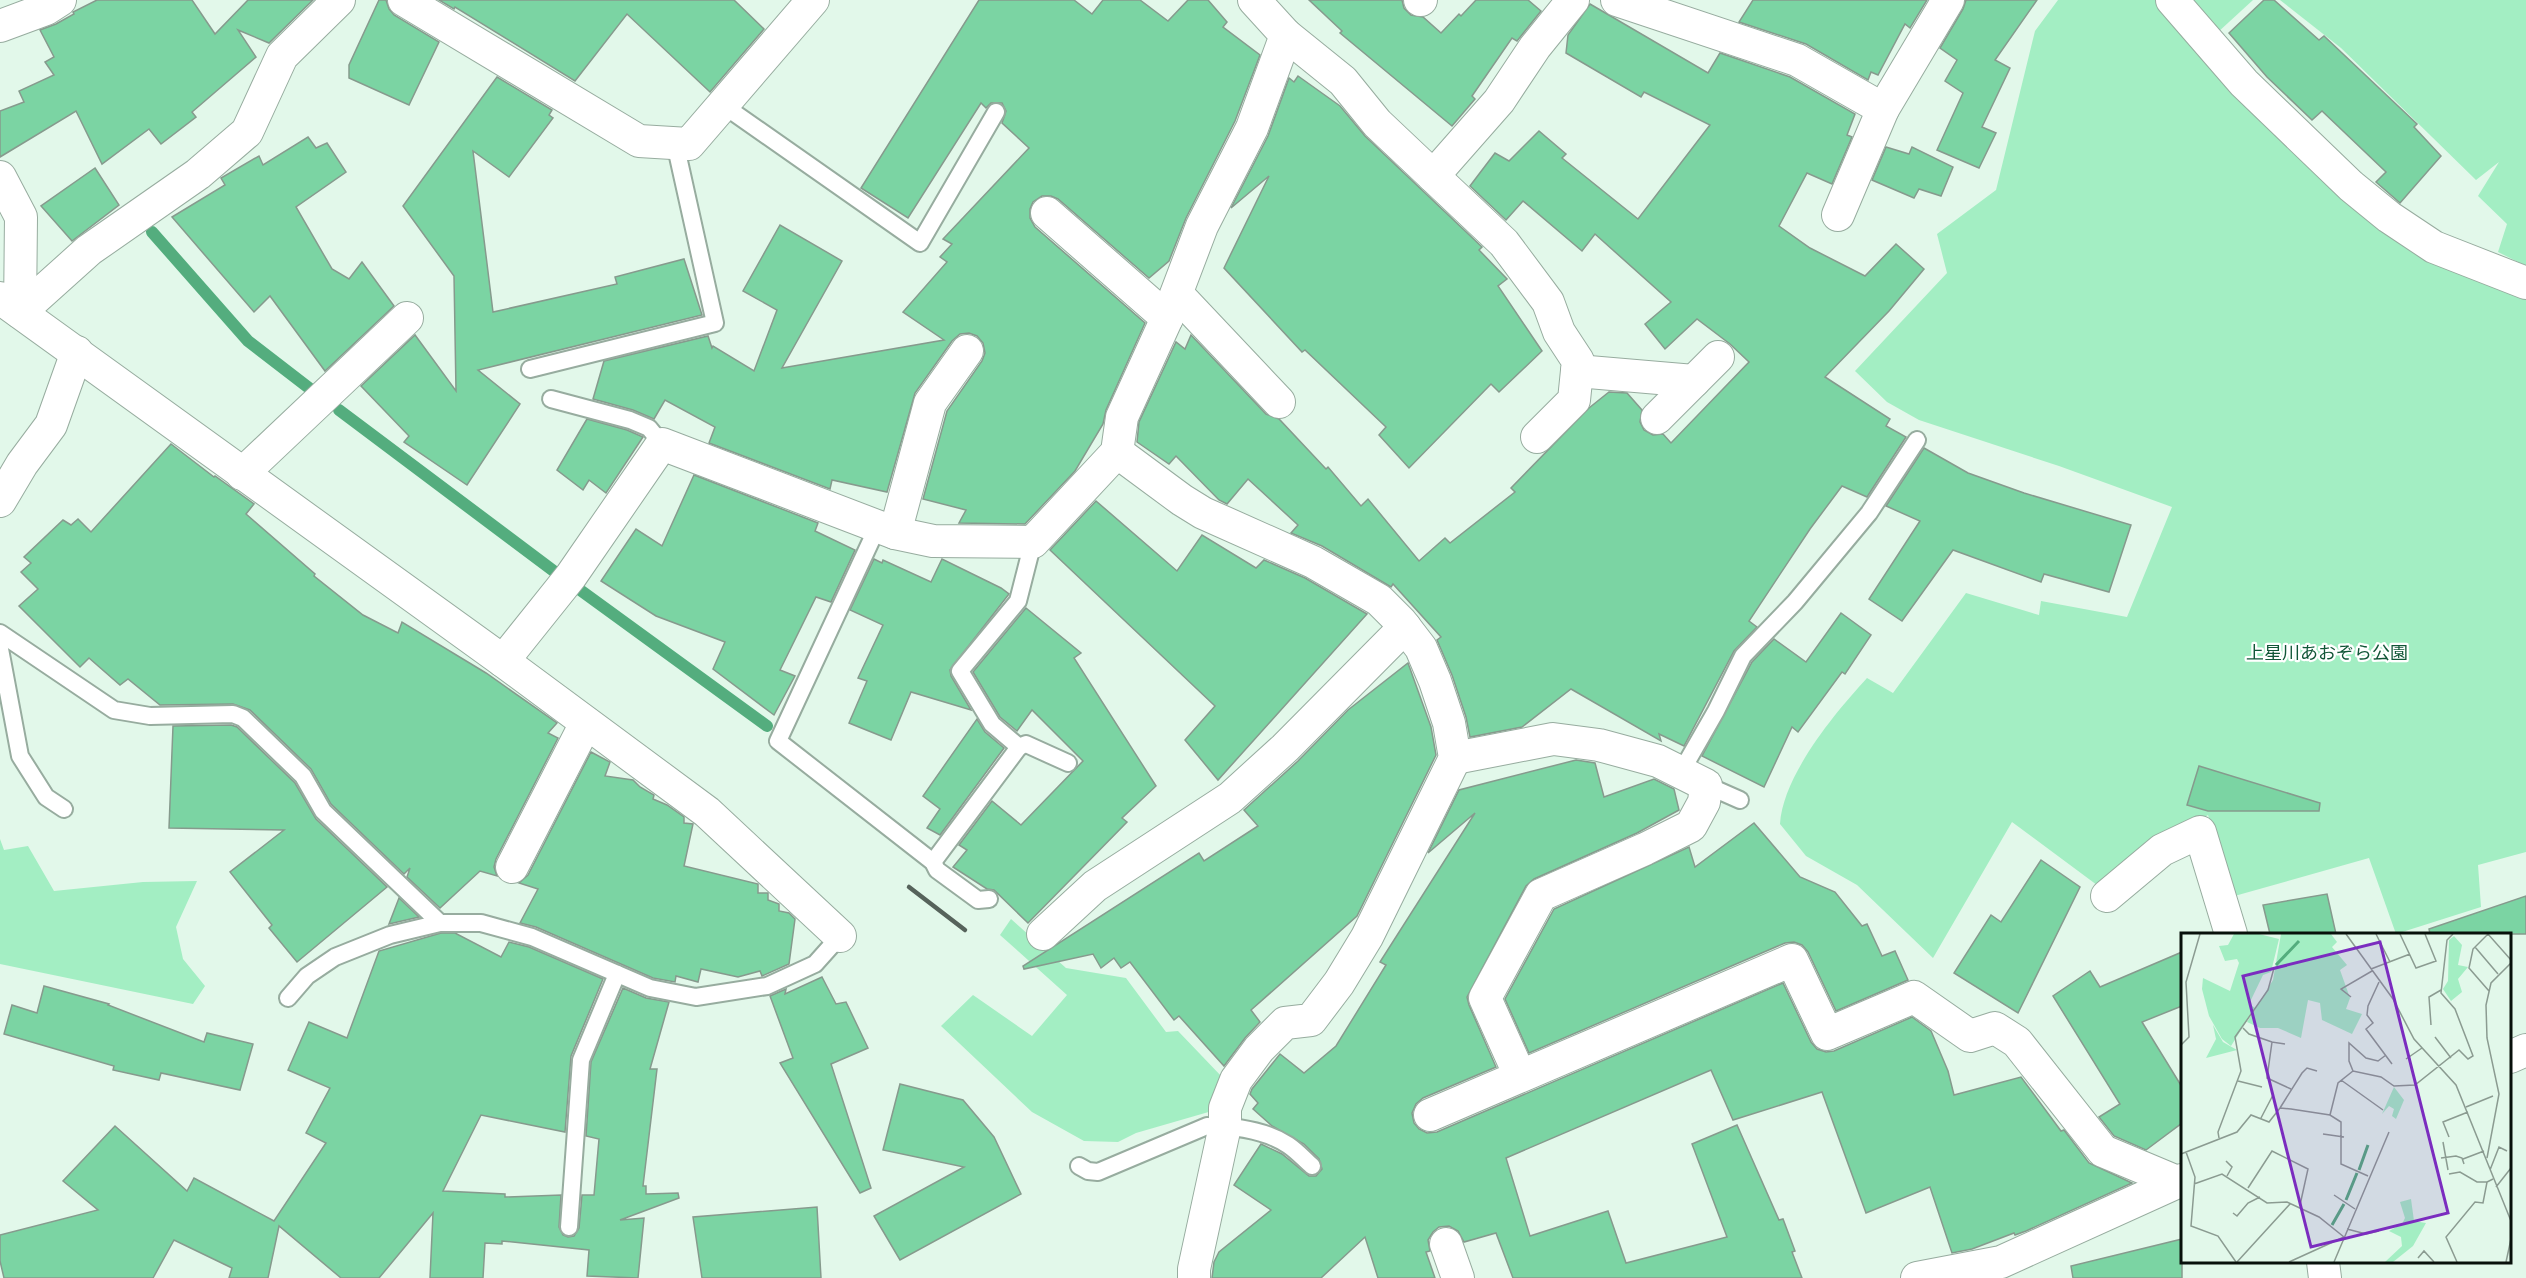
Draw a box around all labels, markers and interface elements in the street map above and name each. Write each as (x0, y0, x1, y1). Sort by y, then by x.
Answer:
park label: 上星川あおぞら公園 (2246, 641, 2408, 663)
inset map (2181, 933, 2511, 1263)

